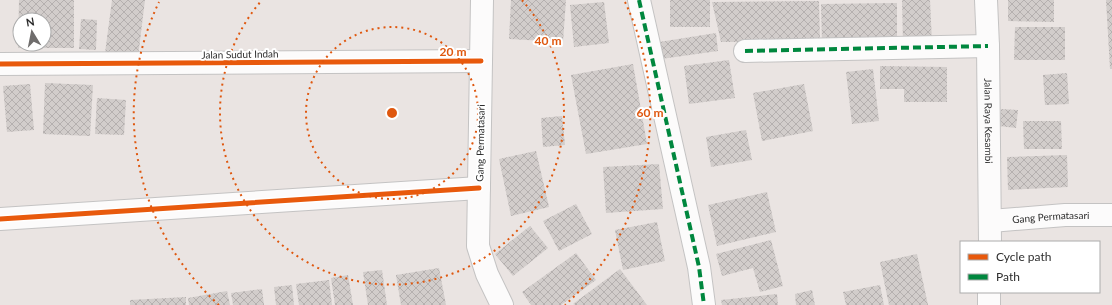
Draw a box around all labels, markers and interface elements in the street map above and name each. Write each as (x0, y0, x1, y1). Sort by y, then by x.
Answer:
north arrow (12, 12, 52, 52)
text: N (25, 15, 35, 29)
text: 40 m (535, 33, 561, 48)
text: 20 m (440, 44, 466, 59)
street label: Jalan Sudut Indah (201, 47, 279, 61)
street label: Jalan Raya Kesambi (982, 78, 995, 164)
street label: Gang Permatasari (473, 104, 487, 182)
text: 60 m (637, 105, 663, 120)
centre of rings (385, 106, 399, 120)
street label: Gang Permatasari (1012, 209, 1089, 225)
legend (960, 241, 1100, 293)
text: Cycle path (996, 249, 1051, 264)
text: Path (996, 269, 1020, 284)

